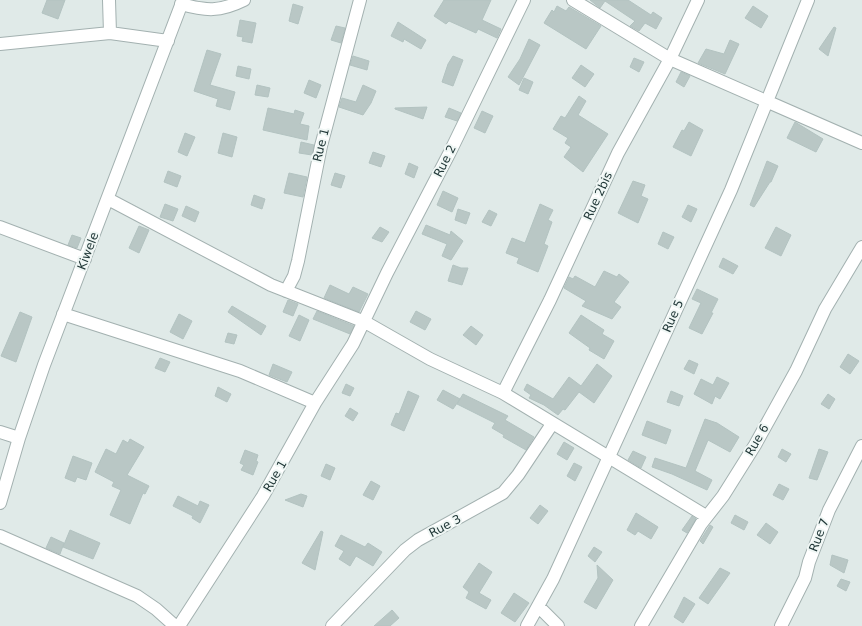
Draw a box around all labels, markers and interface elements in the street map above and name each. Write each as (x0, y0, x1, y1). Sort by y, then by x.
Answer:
street label: Rue 1 (310, 127, 332, 163)
street label: Rue 2 (431, 143, 459, 179)
street label: Rue 2bis (581, 170, 615, 222)
street label: Kiwele (74, 230, 102, 272)
street label: Rue 5 (660, 298, 686, 334)
street label: Rue 6 (742, 422, 772, 458)
street label: Rue 1 (260, 458, 290, 494)
street label: Rue 3 (427, 512, 463, 540)
street label: Rue 7 (806, 517, 832, 553)

